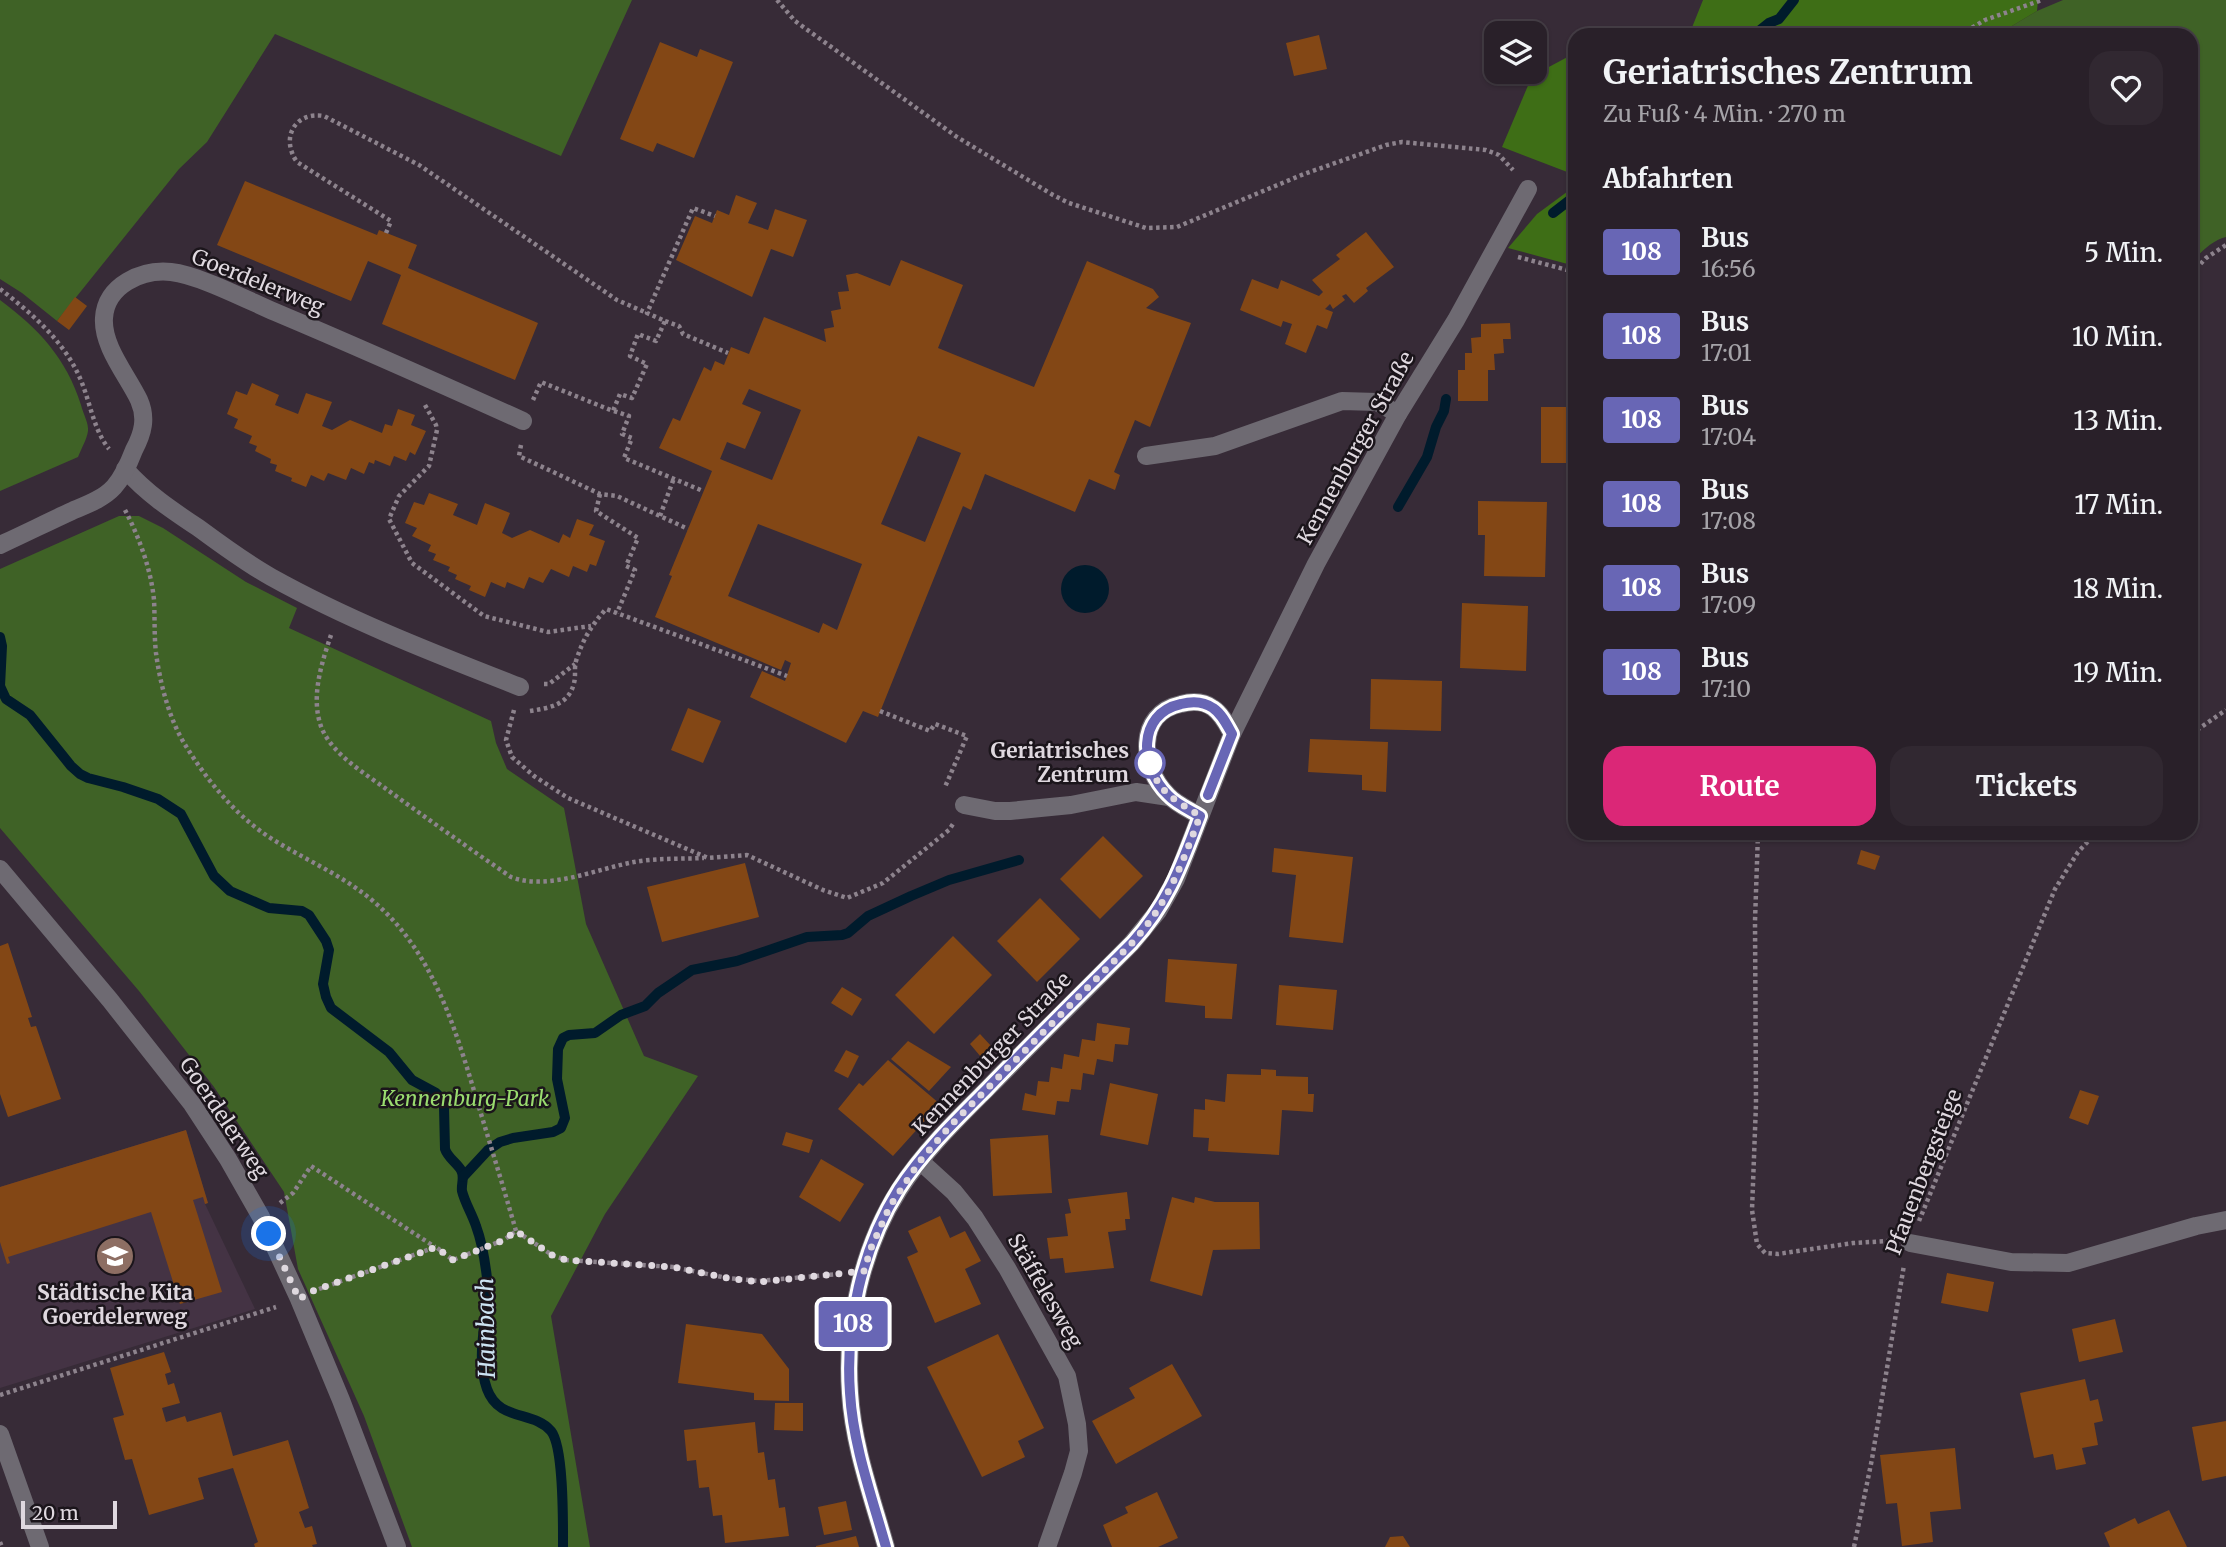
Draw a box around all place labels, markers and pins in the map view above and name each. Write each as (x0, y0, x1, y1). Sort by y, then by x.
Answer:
place label: Geriatrisches Zentrum (990, 737, 1129, 788)
marker: Geriatrisches Zentrum (1135, 748, 1165, 778)
school or university icon: Städtische Kita Goerdelerweg (94, 1235, 136, 1277)
place label: Städtische Kita Goerdelerweg (37, 1279, 193, 1330)

